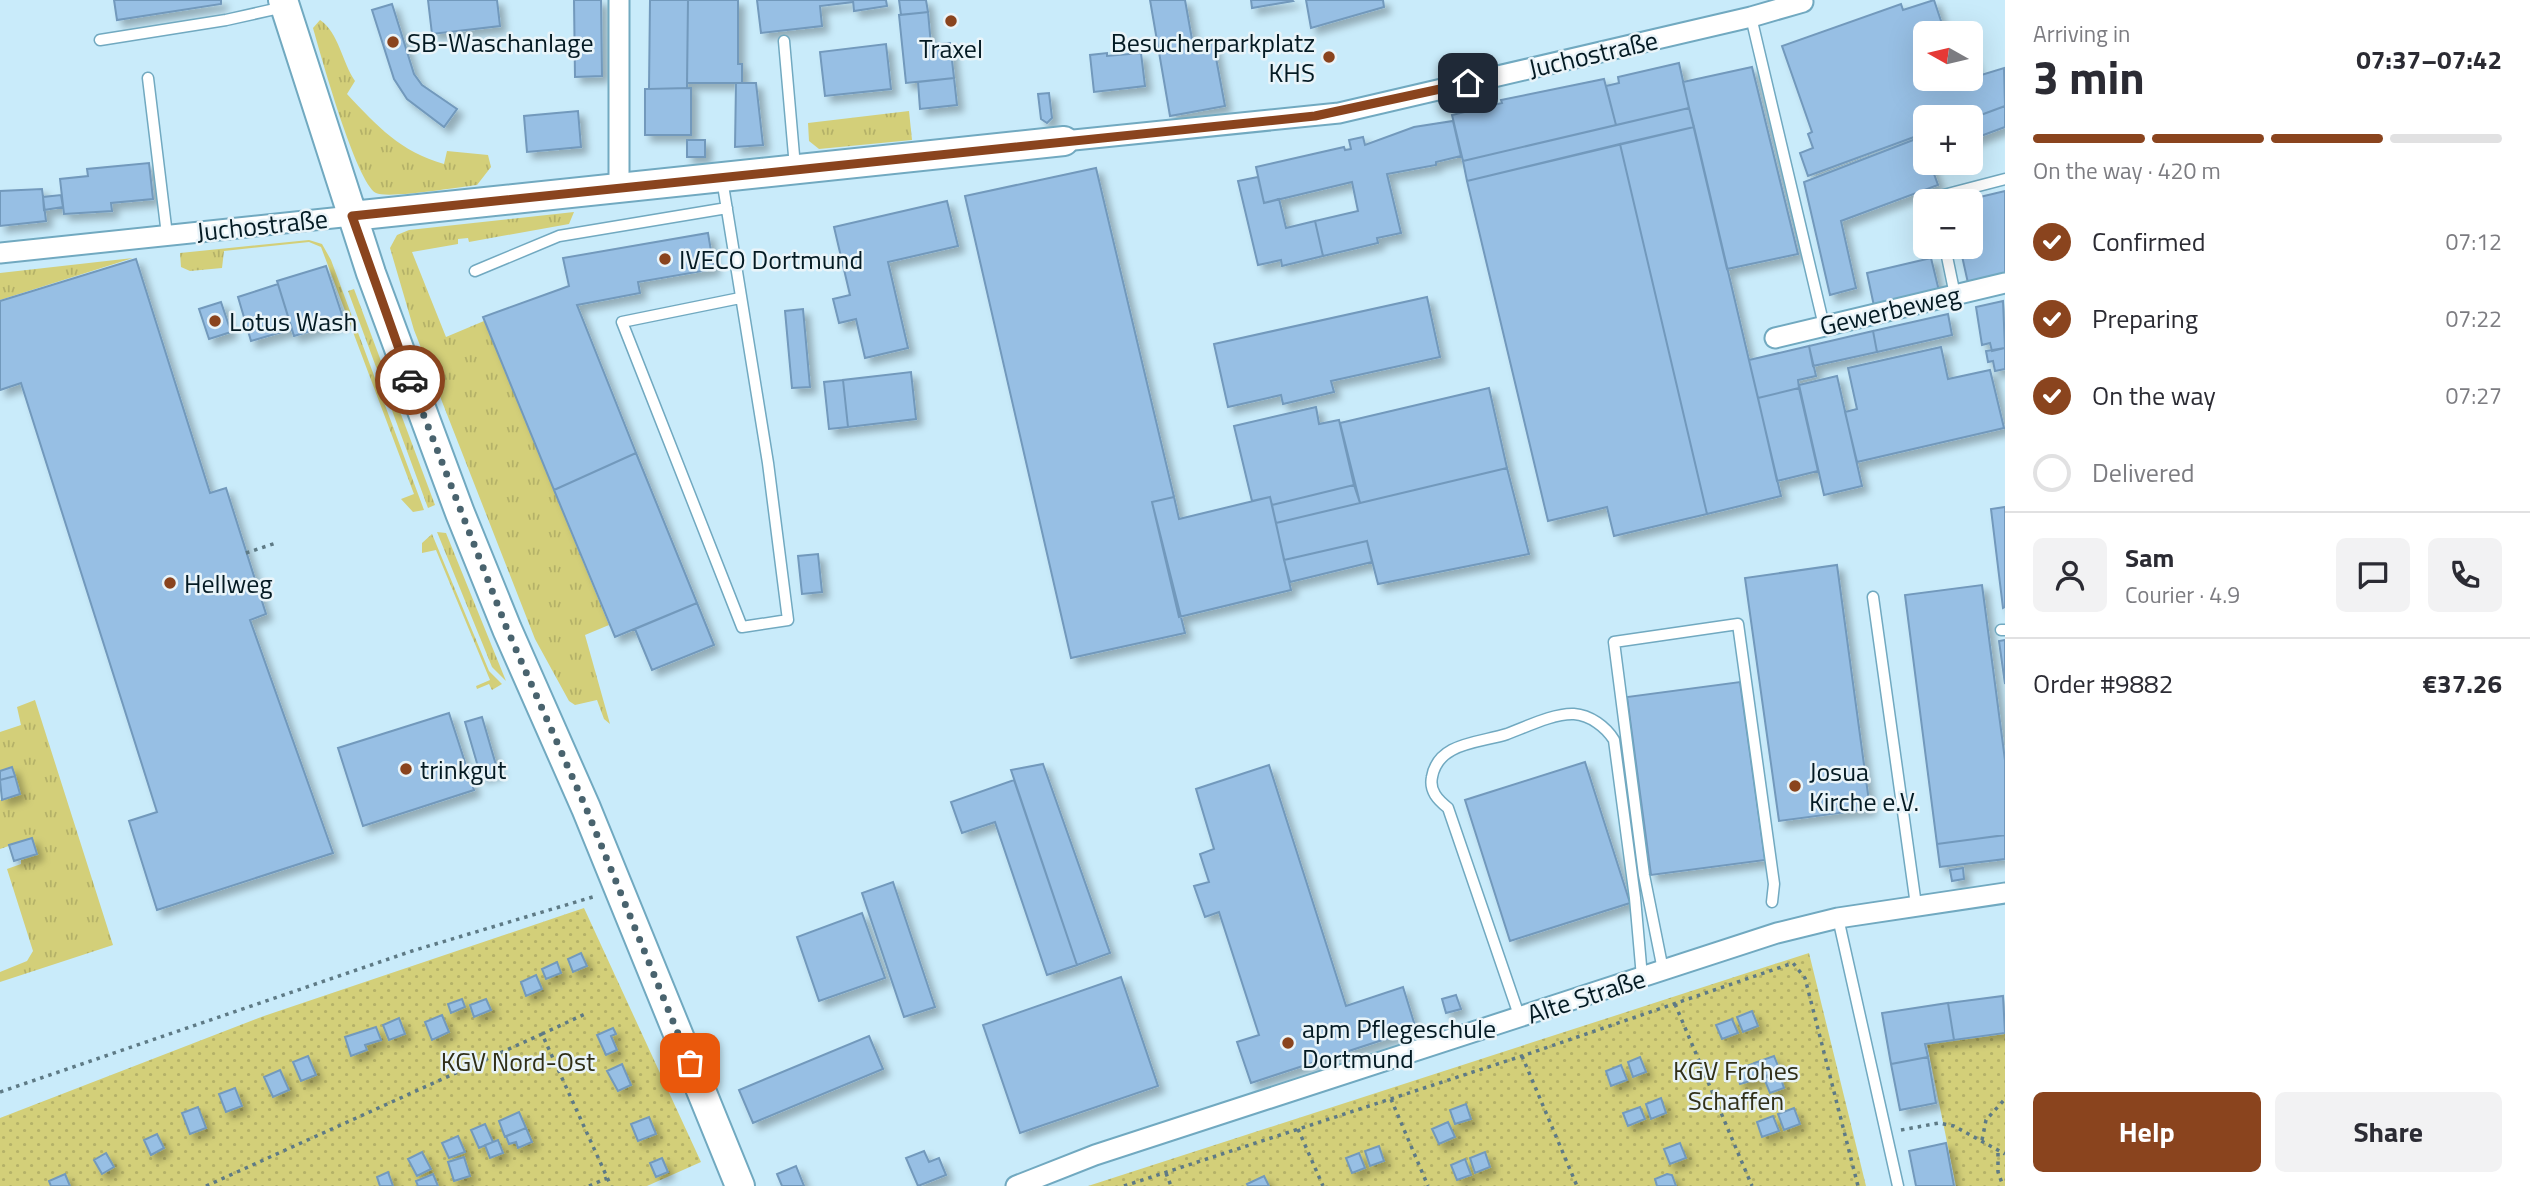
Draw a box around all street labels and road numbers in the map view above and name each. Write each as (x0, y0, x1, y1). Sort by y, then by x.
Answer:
street label: Juchostraße (1524, 20, 1662, 88)
street label: Juchostraße (195, 199, 329, 251)
street label: Gewerbeweg (1816, 275, 1964, 345)
street label: Alte Straße (1522, 959, 1650, 1033)

